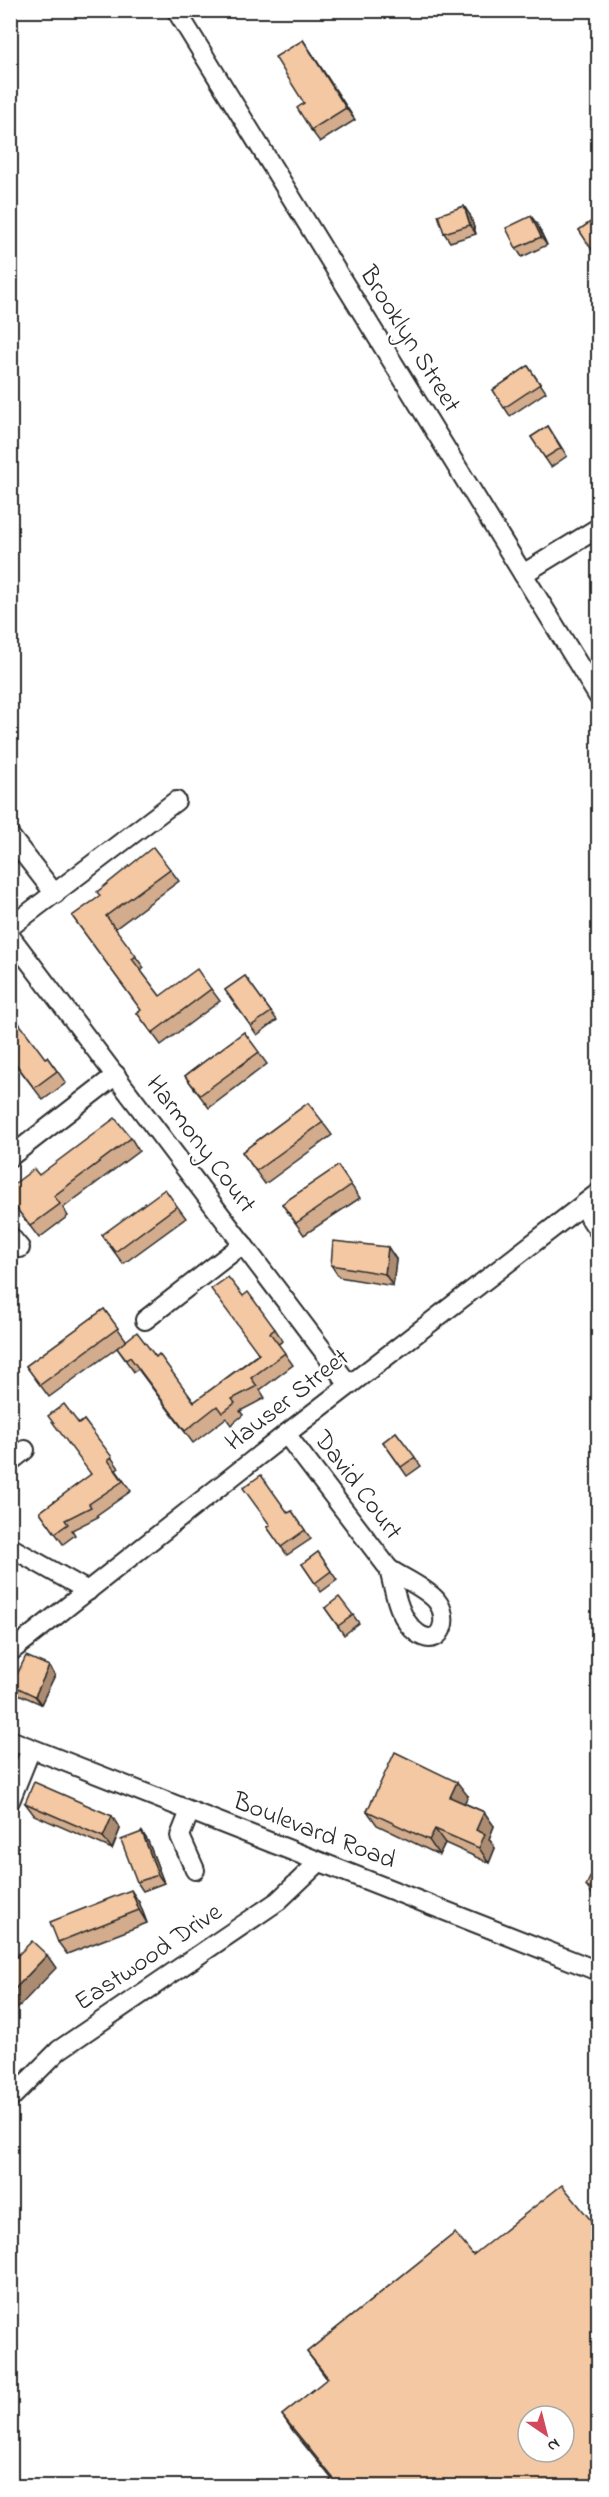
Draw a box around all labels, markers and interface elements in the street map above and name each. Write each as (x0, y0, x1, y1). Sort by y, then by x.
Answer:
street label: Brooklyn Street (348, 258, 469, 421)
street label: Harmony Court (135, 1068, 265, 1222)
street label: Hauser Street (218, 1340, 359, 1462)
street label: David Court (303, 1423, 411, 1549)
street label: Boulevard Road (226, 1783, 401, 1881)
street label: Eastwood Drive (67, 1894, 231, 2022)
north arrow (516, 2404, 576, 2464)
text: N (542, 2432, 565, 2458)

